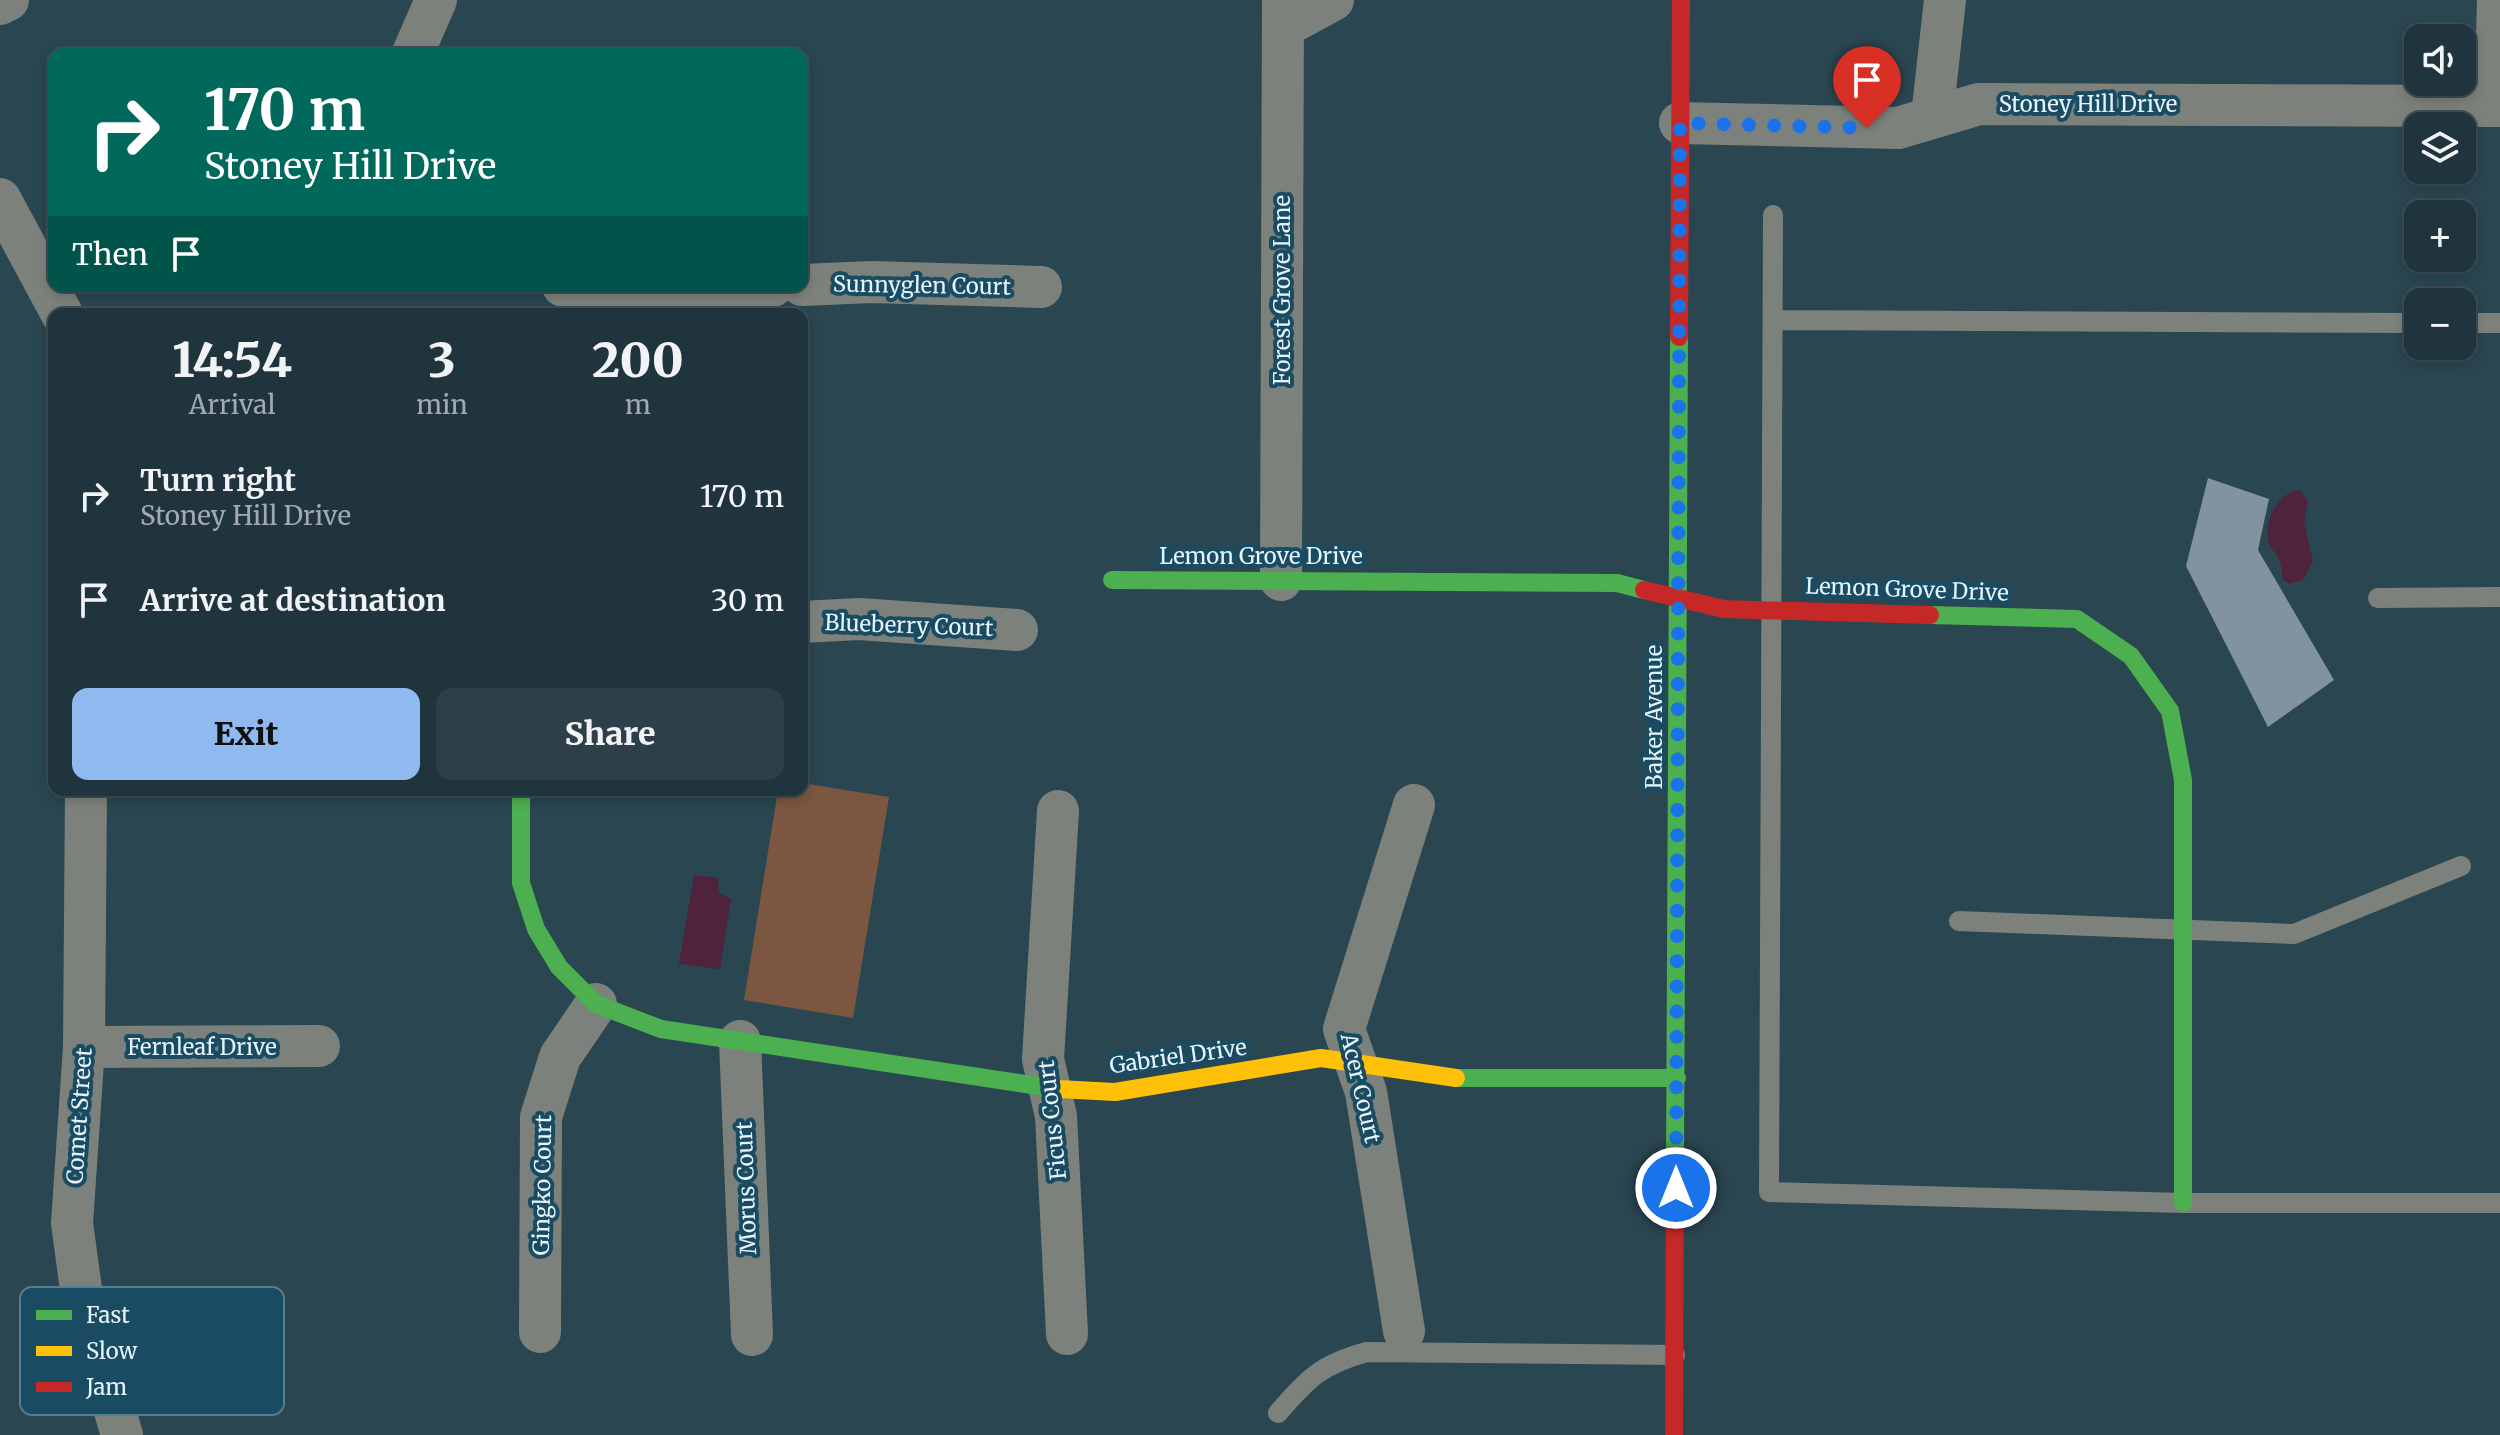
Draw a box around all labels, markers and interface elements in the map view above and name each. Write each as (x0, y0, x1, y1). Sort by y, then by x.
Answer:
map controls (2404, 24, 2476, 360)
button: sound (2404, 24, 2476, 96)
pin (1833, 46, 1901, 128)
icon: arrive (1845, 58, 1889, 102)
text: 170 m (204, 75, 365, 145)
icon: right (72, 80, 176, 184)
street label: Stoney Hill Drive (1999, 90, 2177, 118)
button: layers (2404, 112, 2476, 184)
text: Stoney Hill Drive (204, 144, 496, 189)
street label: Forest Grove Lane (1268, 195, 1296, 385)
button: + (2404, 200, 2476, 272)
icon: arrive (164, 232, 208, 276)
text: Then (72, 235, 148, 273)
street label: Sunnyglen Court (833, 269, 1012, 301)
button: − (2404, 288, 2476, 360)
text: 14:54 (172, 330, 292, 390)
text: 3 (428, 330, 456, 390)
text: 200 (592, 330, 684, 390)
text: Arrival (189, 388, 276, 421)
text: min (416, 388, 468, 421)
text: m (625, 388, 651, 421)
text: Turn right (140, 461, 296, 499)
icon: right (72, 474, 116, 518)
text: 170 m (700, 477, 784, 515)
text: Stoney Hill Drive (140, 499, 351, 532)
street label: Lemon Grove Drive (1159, 542, 1363, 570)
street label: Lemon Grove Drive (1805, 571, 2009, 607)
icon: arrive (72, 578, 116, 622)
text: Arrive at destination (140, 581, 446, 619)
text: 30 m (711, 581, 784, 619)
street label: Blueberry Court (824, 608, 994, 642)
street label: Baker Avenue (1640, 645, 1668, 789)
button: Exit (72, 688, 420, 780)
button: Share (436, 688, 784, 780)
street label: Acer Court (1335, 1029, 1387, 1146)
street label: Fernleaf Drive (127, 1033, 277, 1061)
street label: Gabriel Drive (1108, 1033, 1248, 1079)
street label: Comet Street (60, 1046, 98, 1185)
street label: Ficus Court (1032, 1058, 1072, 1181)
street label: Gingko Court (527, 1114, 557, 1256)
street label: Morus Court (730, 1121, 762, 1255)
position arrow (1634, 1146, 1718, 1230)
legend (20, 1287, 284, 1415)
text: Fast (86, 1301, 130, 1329)
text: Slow (86, 1337, 137, 1365)
text: Jam (85, 1373, 127, 1401)

